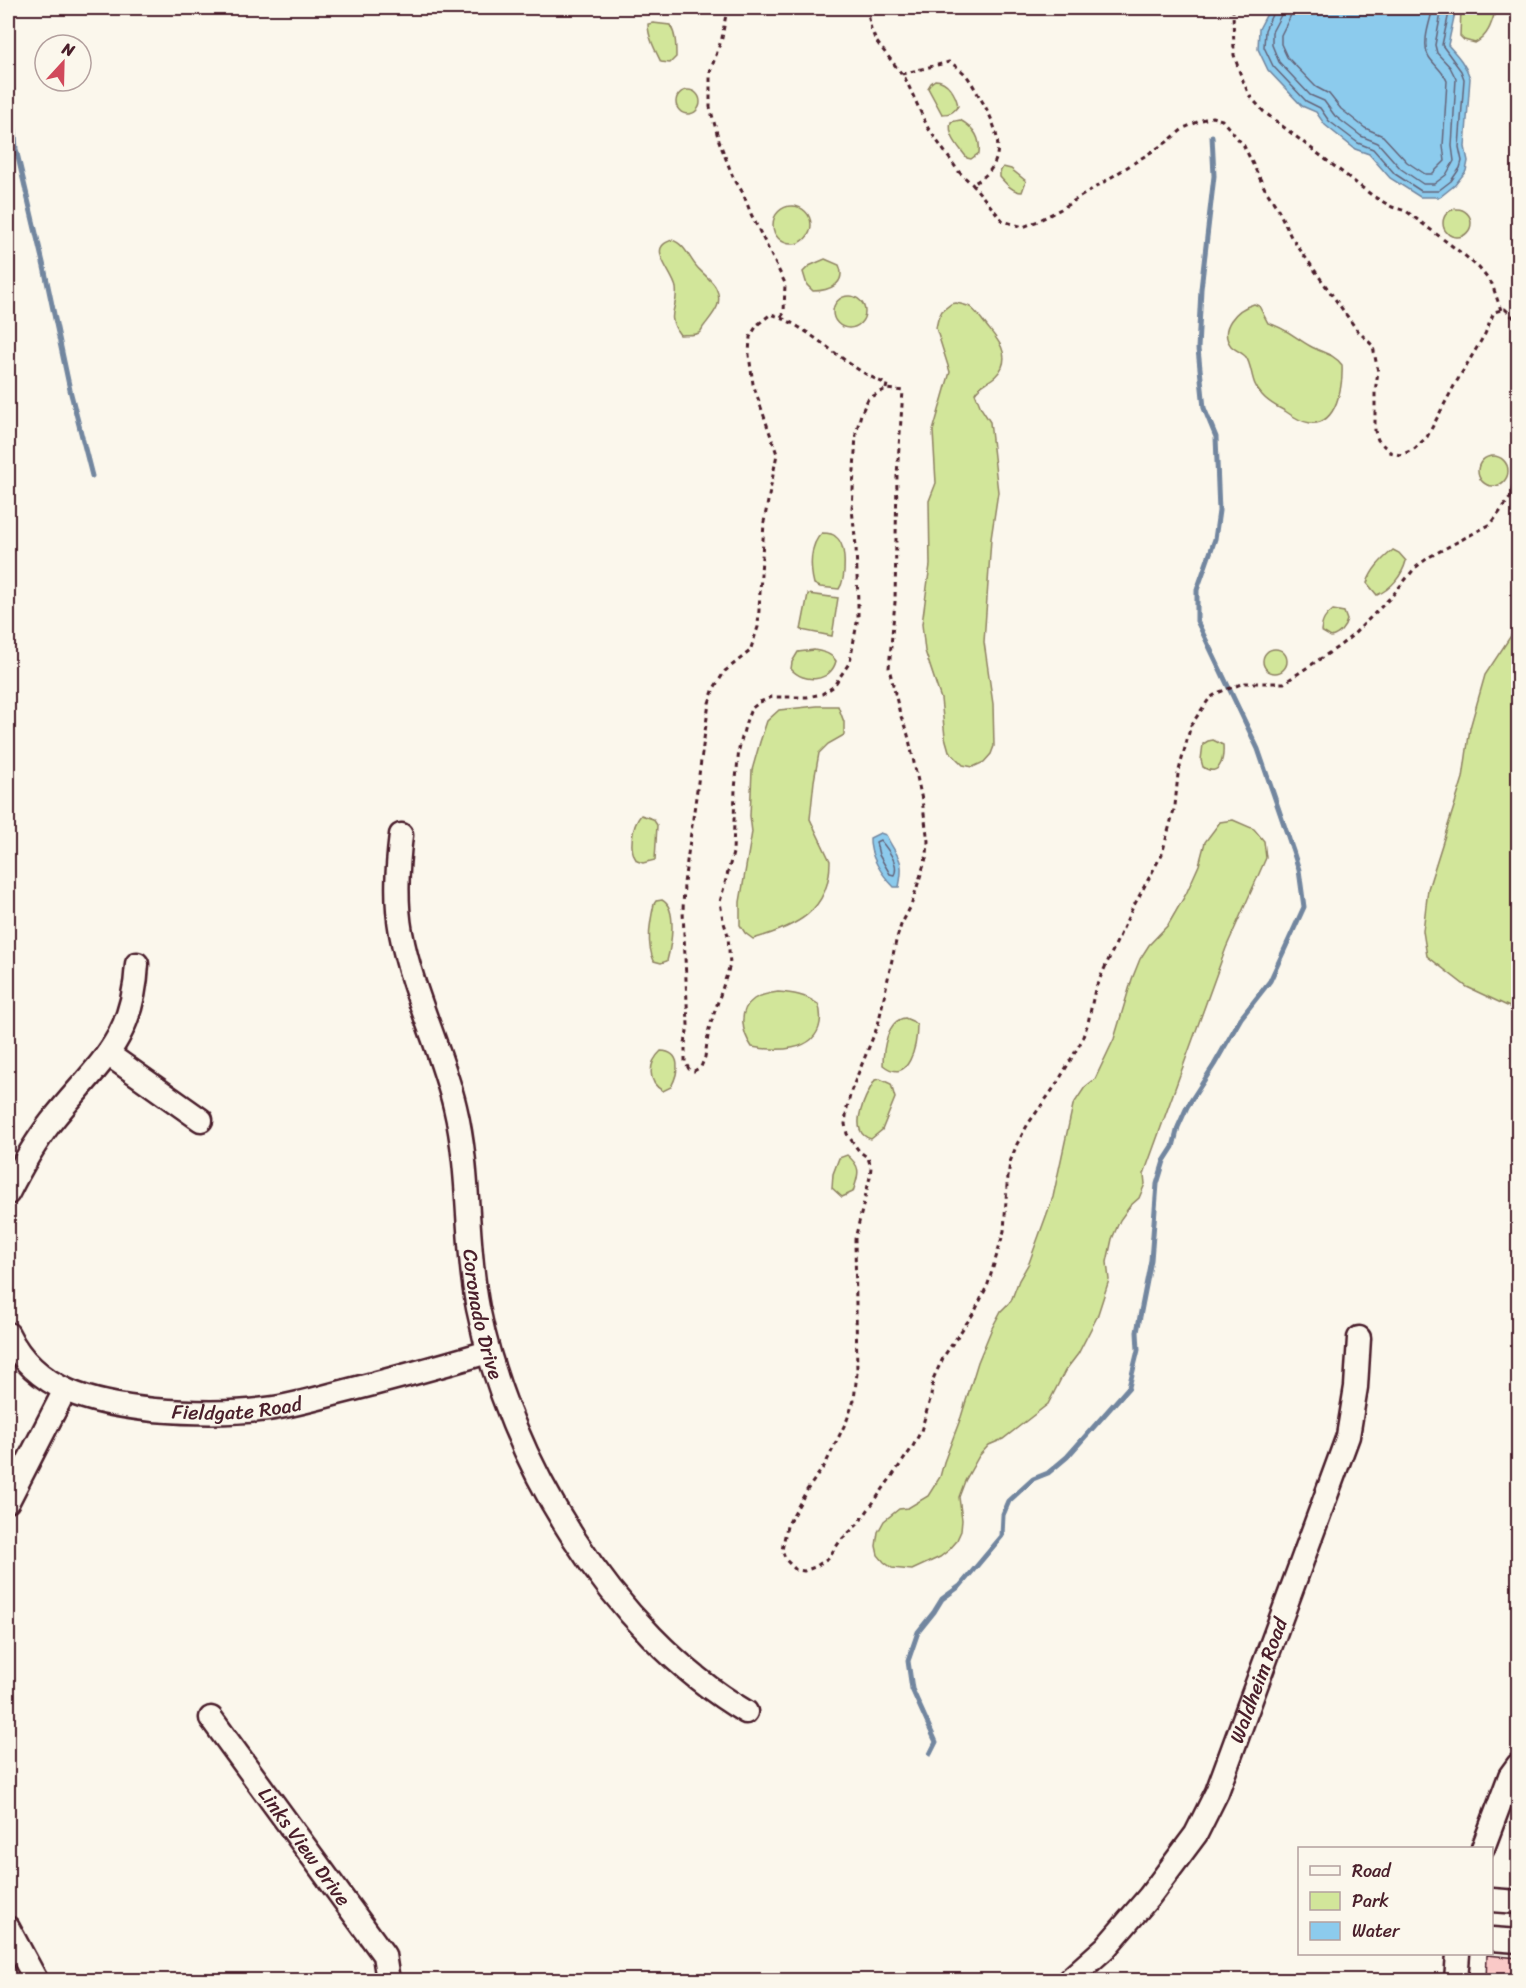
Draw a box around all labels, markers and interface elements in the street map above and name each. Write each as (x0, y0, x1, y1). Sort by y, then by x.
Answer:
north arrow (33, 33, 93, 93)
text: N (57, 34, 80, 65)
street label: Coronado Drive (452, 1248, 513, 1384)
street label: Fieldgate Road (171, 1386, 307, 1431)
street label: Waldheim Road (1219, 1611, 1298, 1748)
street label: Links View Drive (249, 1779, 360, 1914)
legend (1298, 1847, 1493, 1955)
text: Road (1352, 1855, 1392, 1887)
text: Park (1352, 1885, 1389, 1917)
text: Water (1352, 1915, 1401, 1947)

